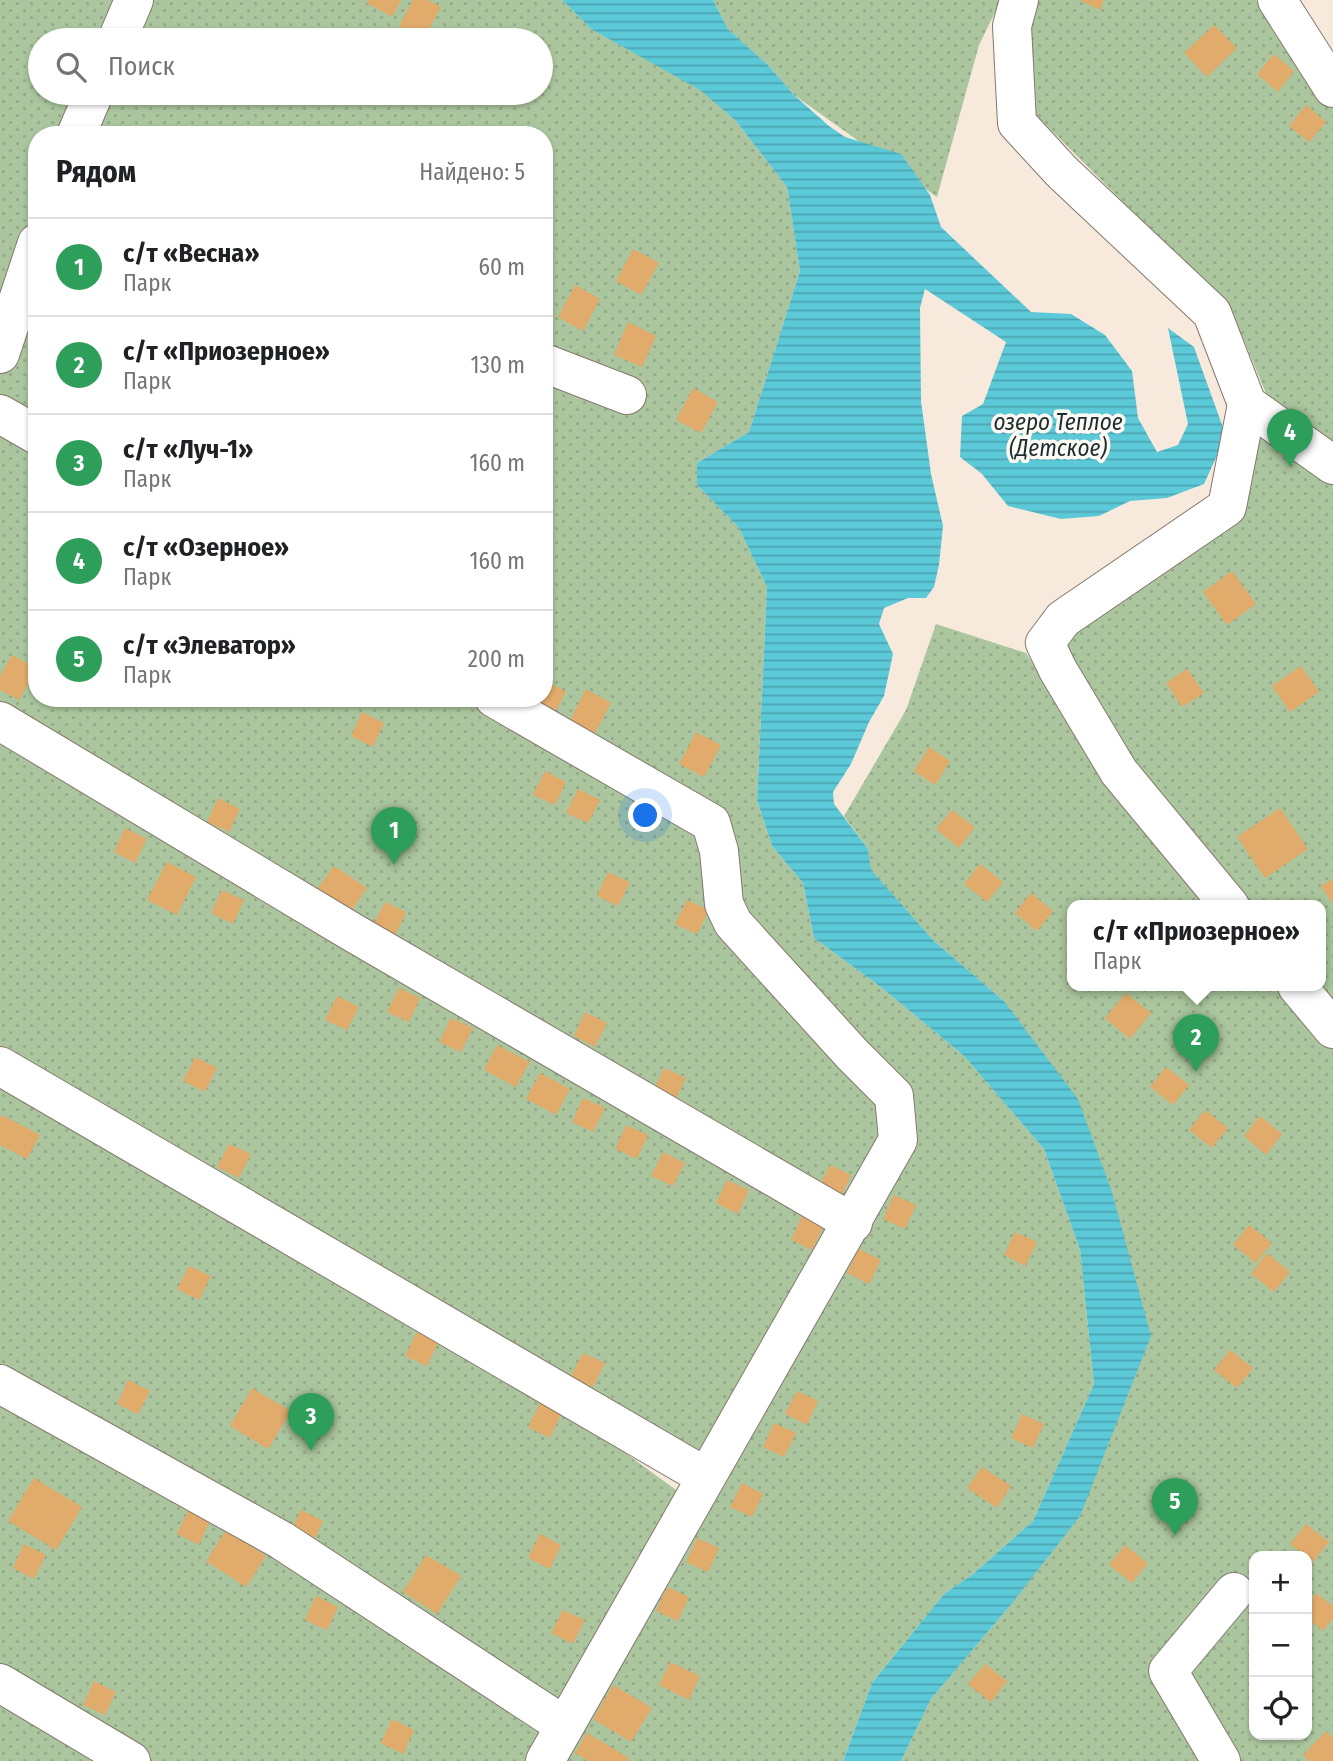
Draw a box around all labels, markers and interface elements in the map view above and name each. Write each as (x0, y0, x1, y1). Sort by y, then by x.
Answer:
search box (28, 28, 553, 105)
icon: search (52, 48, 90, 86)
text: Поиск (108, 51, 175, 82)
text: Рядом (56, 154, 136, 190)
text: Найдено: 5 (419, 158, 525, 186)
text: с/т «Весна» (123, 238, 259, 269)
text: 1 (74, 253, 84, 281)
text: 60 m (479, 253, 525, 281)
text: Парк (123, 269, 171, 297)
text: с/т «Приозерное» (123, 336, 330, 367)
text: 2 (74, 351, 84, 379)
text: 130 m (471, 351, 525, 379)
text: Парк (123, 367, 171, 395)
water label: озеро Теплое (Детское) (993, 408, 1123, 462)
pin: 4 (1267, 409, 1313, 467)
text: с/т «Луч-1» (123, 434, 253, 465)
text: 3 (74, 449, 84, 477)
text: 160 m (470, 449, 525, 477)
text: Парк (123, 465, 171, 493)
text: с/т «Озерное» (123, 532, 289, 563)
text: 4 (73, 547, 85, 575)
text: 160 m (470, 547, 525, 575)
text: Парк (123, 563, 171, 591)
text: с/т «Элеватор» (123, 630, 296, 661)
text: 5 (73, 645, 85, 673)
text: 200 m (468, 645, 525, 673)
text: Парк (123, 661, 171, 689)
your location (628, 798, 662, 832)
pin: 1 (371, 807, 417, 865)
popup (1067, 900, 1326, 991)
text: с/т «Приозерное» (1093, 916, 1300, 947)
text: Парк (1093, 947, 1141, 975)
pin: 2 (1173, 1014, 1219, 1072)
pin: 3 (288, 1393, 334, 1451)
pin: 5 (1152, 1478, 1198, 1536)
map controls (1249, 1551, 1312, 1740)
button: + (1249, 1551, 1312, 1614)
button: − (1249, 1614, 1312, 1677)
button: locate (1249, 1677, 1312, 1740)

